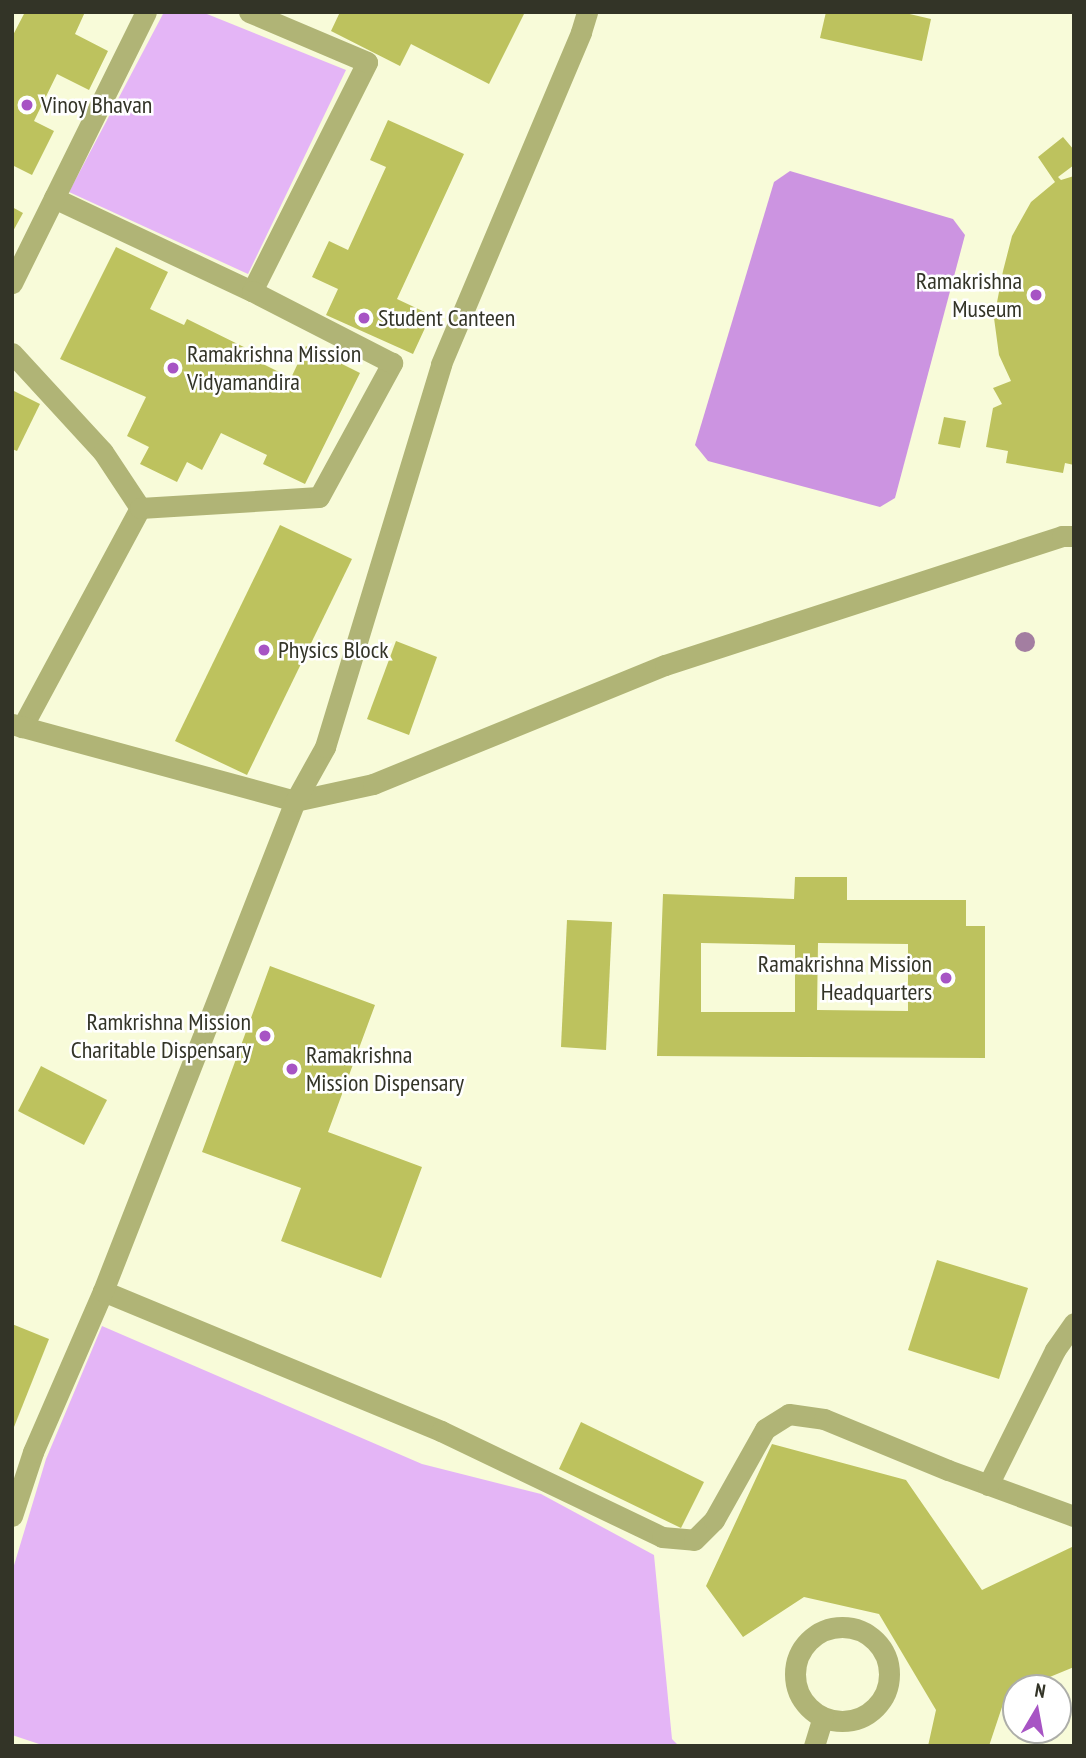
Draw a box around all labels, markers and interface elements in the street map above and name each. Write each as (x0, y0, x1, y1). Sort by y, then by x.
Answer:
place label: Vinoy Bhavan (41, 91, 153, 119)
marker: Vinoy Bhavan (19, 97, 35, 113)
place label: Ramakrishna Museum (916, 267, 1022, 323)
marker: Ramakrishna Museum (1028, 287, 1044, 303)
place label: Student Canteen (378, 304, 515, 332)
marker: Student Canteen (356, 310, 372, 326)
place label: Ramakrishna Mission Vidyamandira (187, 340, 361, 396)
marker: Ramakrishna Mission Vidyamandira (165, 360, 181, 376)
place label: Physics Block (278, 636, 389, 664)
marker: Physics Block (256, 642, 272, 658)
place label: Ramakrishna Mission Headquarters (758, 950, 932, 1006)
marker: Ramakrishna Mission Headquarters (938, 970, 954, 986)
place label: Ramkrishna Mission Charitable Dispensary (71, 1008, 251, 1064)
marker: Ramkrishna Mission Charitable Dispensary (257, 1028, 273, 1044)
place label: Ramakrishna Mission Dispensary (306, 1041, 464, 1097)
marker: Ramakrishna Mission Dispensary (284, 1061, 300, 1077)
north arrow (1002, 1674, 1072, 1744)
text: N (1033, 1678, 1047, 1703)

